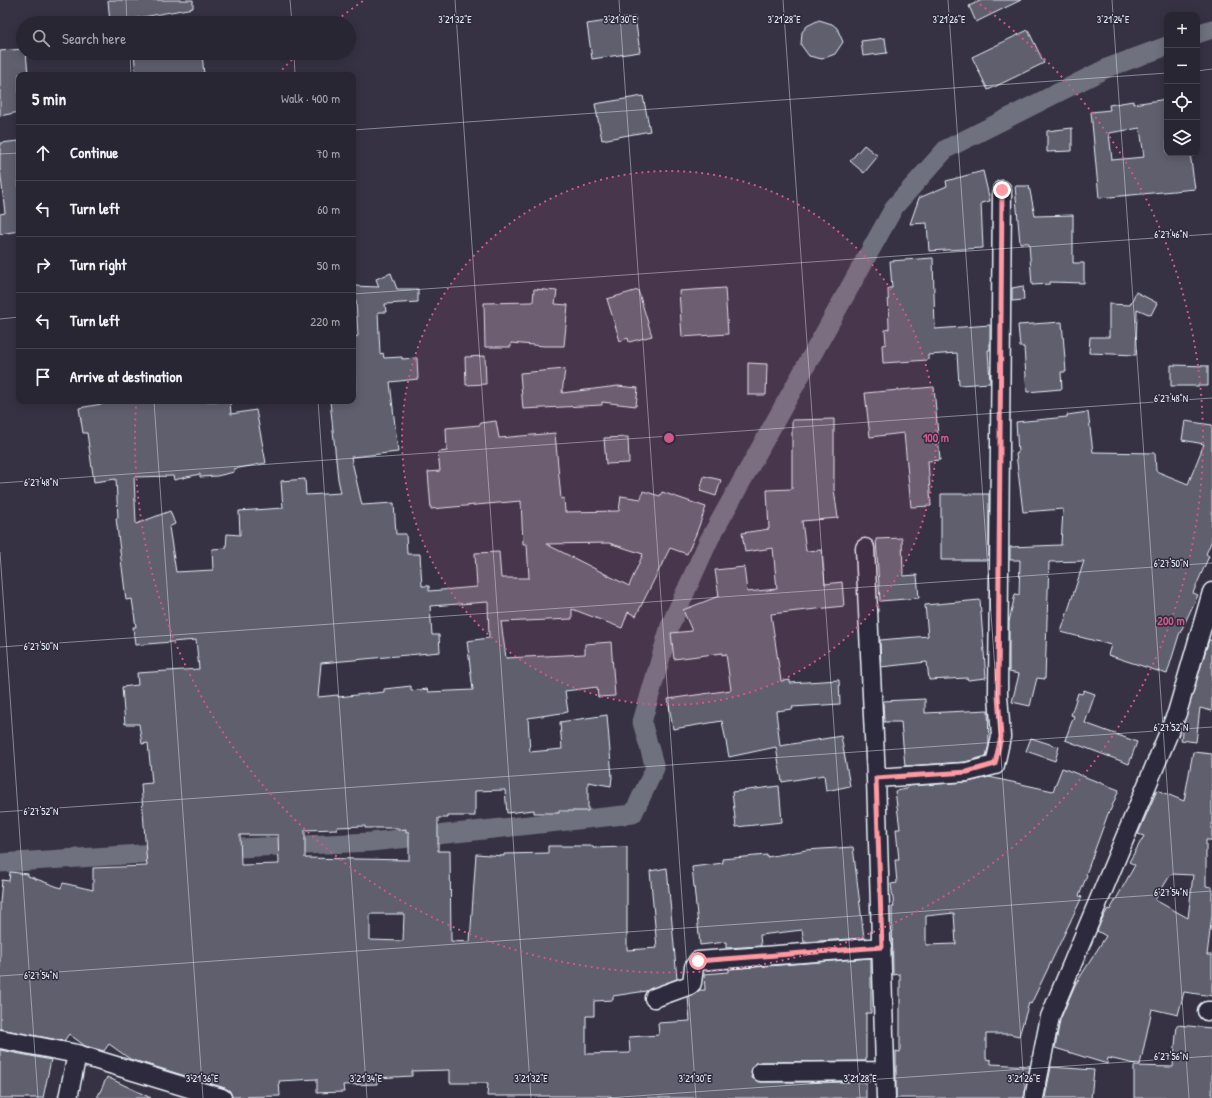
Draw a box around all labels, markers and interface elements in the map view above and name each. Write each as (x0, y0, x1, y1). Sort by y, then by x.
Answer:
map controls (1164, 12, 1200, 156)
button: + (1164, 12, 1200, 48)
text: 3°21'32"E (438, 13, 472, 26)
text: 3°21'30"E (603, 13, 637, 26)
text: 3°21'28"E (767, 13, 801, 26)
text: 3°21'26"E (933, 13, 966, 26)
text: 3°21'24"E (1097, 13, 1130, 26)
search box (16, 16, 356, 60)
icon: search (30, 27, 52, 49)
text: Search here (62, 28, 126, 49)
button: − (1164, 48, 1200, 84)
button: locate (1164, 84, 1200, 120)
text: 5 min (32, 87, 66, 110)
text: Walk · 400 m (281, 89, 340, 107)
button: layers (1164, 120, 1200, 156)
icon: ahead (32, 142, 54, 164)
text: Continue (70, 142, 118, 163)
text: 70 m (316, 144, 340, 162)
route end (993, 181, 1011, 199)
icon: left (32, 198, 54, 220)
text: Turn left (70, 198, 120, 219)
text: 60 m (317, 200, 340, 218)
text: 6°27'46"N (1154, 228, 1188, 241)
icon: right (32, 254, 54, 276)
text: Turn right (70, 254, 126, 275)
text: 50 m (317, 256, 340, 274)
icon: left (32, 310, 54, 332)
text: Turn left (70, 310, 120, 331)
text: 220 m (310, 312, 340, 330)
icon: arrive (32, 366, 54, 388)
text: Arrive at destination (70, 366, 182, 387)
text: 6°27'48"N (1154, 392, 1188, 405)
text: 100 m (923, 429, 949, 446)
centre of rings (662, 431, 676, 445)
text: 6°27'48"N (24, 476, 58, 489)
text: 6°27'50"N (1154, 557, 1188, 570)
text: 200 m (1157, 612, 1185, 629)
text: 6°27'50"N (24, 640, 58, 653)
text: 6°27'52"N (1154, 721, 1188, 734)
text: 6°27'52"N (24, 805, 58, 818)
text: 6°27'54"N (1154, 886, 1188, 899)
route start (689, 952, 707, 970)
text: 6°27'54"N (24, 969, 58, 982)
text: 6°27'56"N (1154, 1050, 1188, 1063)
text: 3°21'36"E (186, 1072, 219, 1085)
text: 3°21'34"E (350, 1072, 383, 1085)
text: 3°21'32"E (514, 1072, 548, 1085)
text: 3°21'30"E (678, 1072, 712, 1085)
text: 3°21'28"E (843, 1072, 877, 1085)
text: 3°21'26"E (1008, 1072, 1041, 1085)

